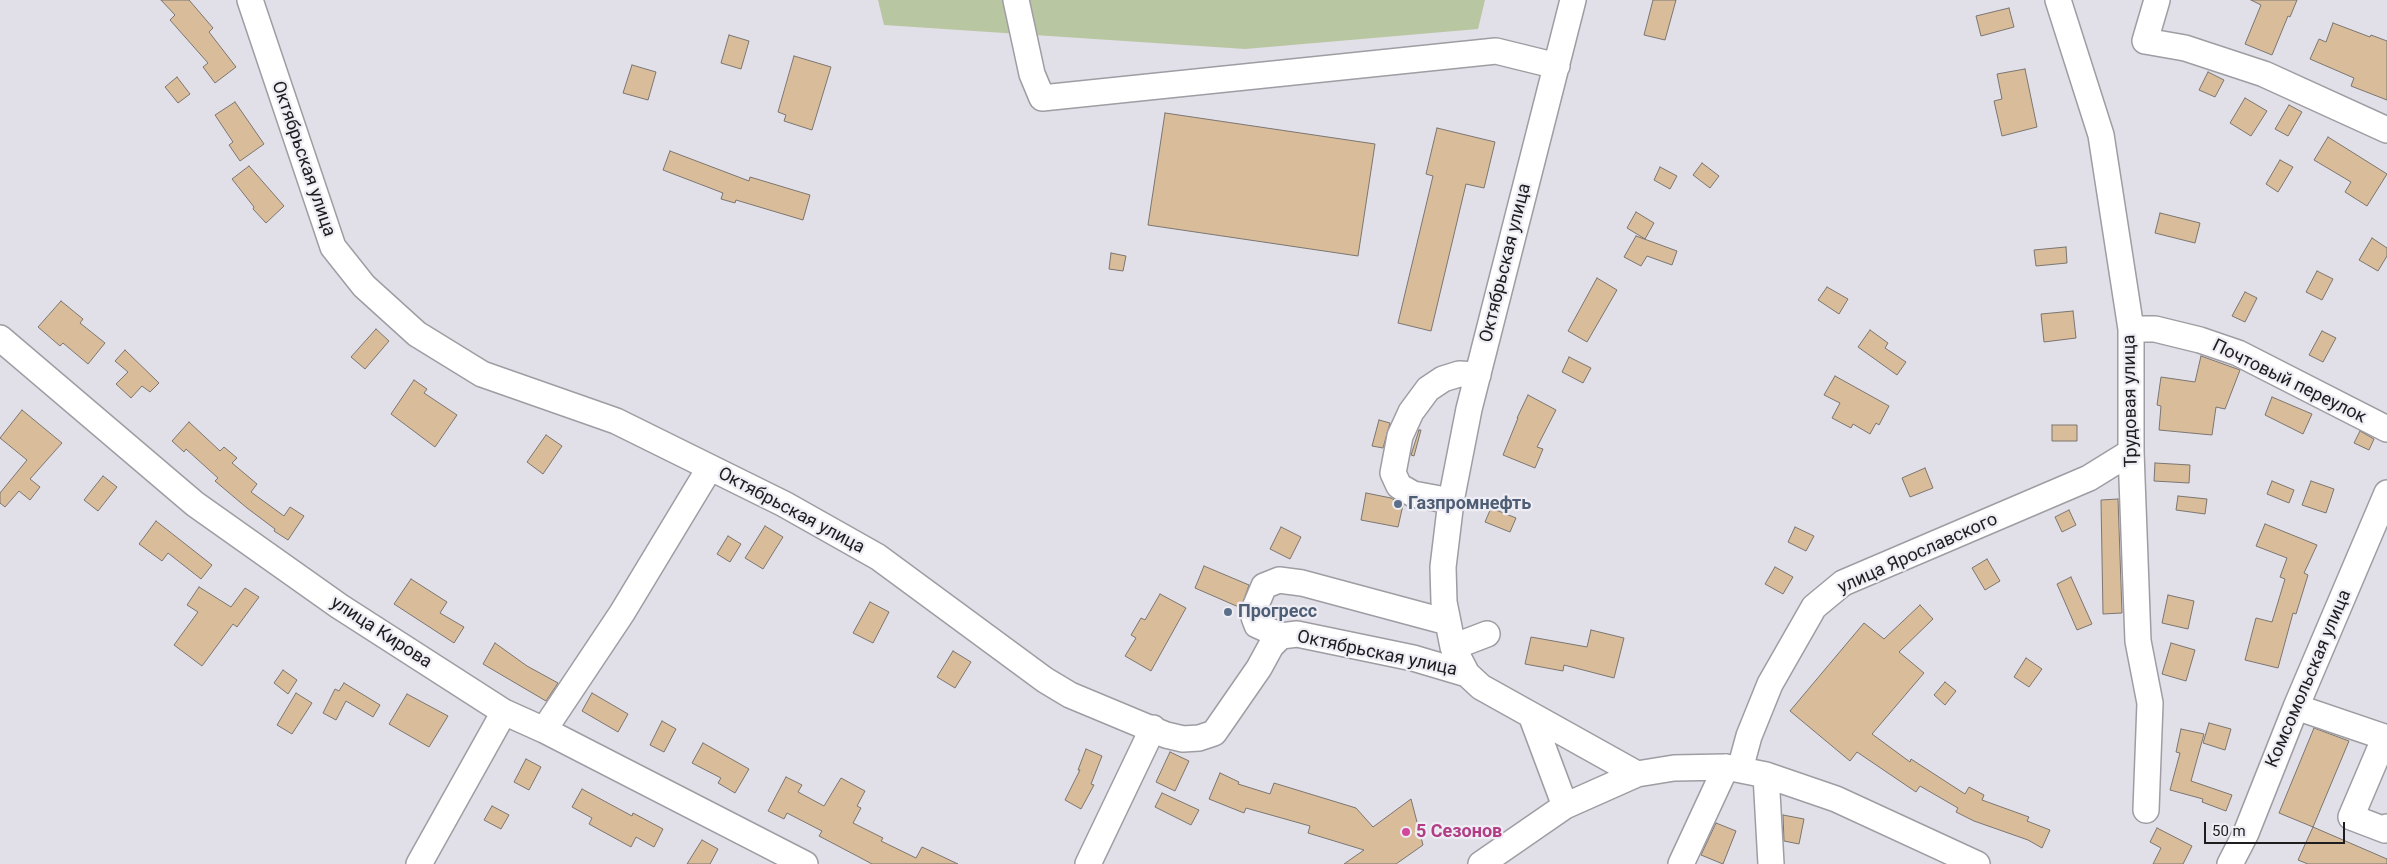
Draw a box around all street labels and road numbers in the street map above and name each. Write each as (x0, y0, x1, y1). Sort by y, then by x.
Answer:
street label: Октябрьская улица (266, 78, 340, 240)
street label: Октябрьская улица (1476, 181, 1536, 345)
street label: Трудовая улица (2119, 334, 2143, 468)
street label: Почтовый переулок (2208, 335, 2370, 429)
street label: Октябрьская улица (714, 463, 868, 559)
street label: улица Ярославского (1835, 509, 2001, 599)
street label: Комсомольская улица (2262, 587, 2356, 771)
street label: улица Кирова (326, 592, 436, 674)
street label: Октябрьская улица (1295, 626, 1459, 682)

